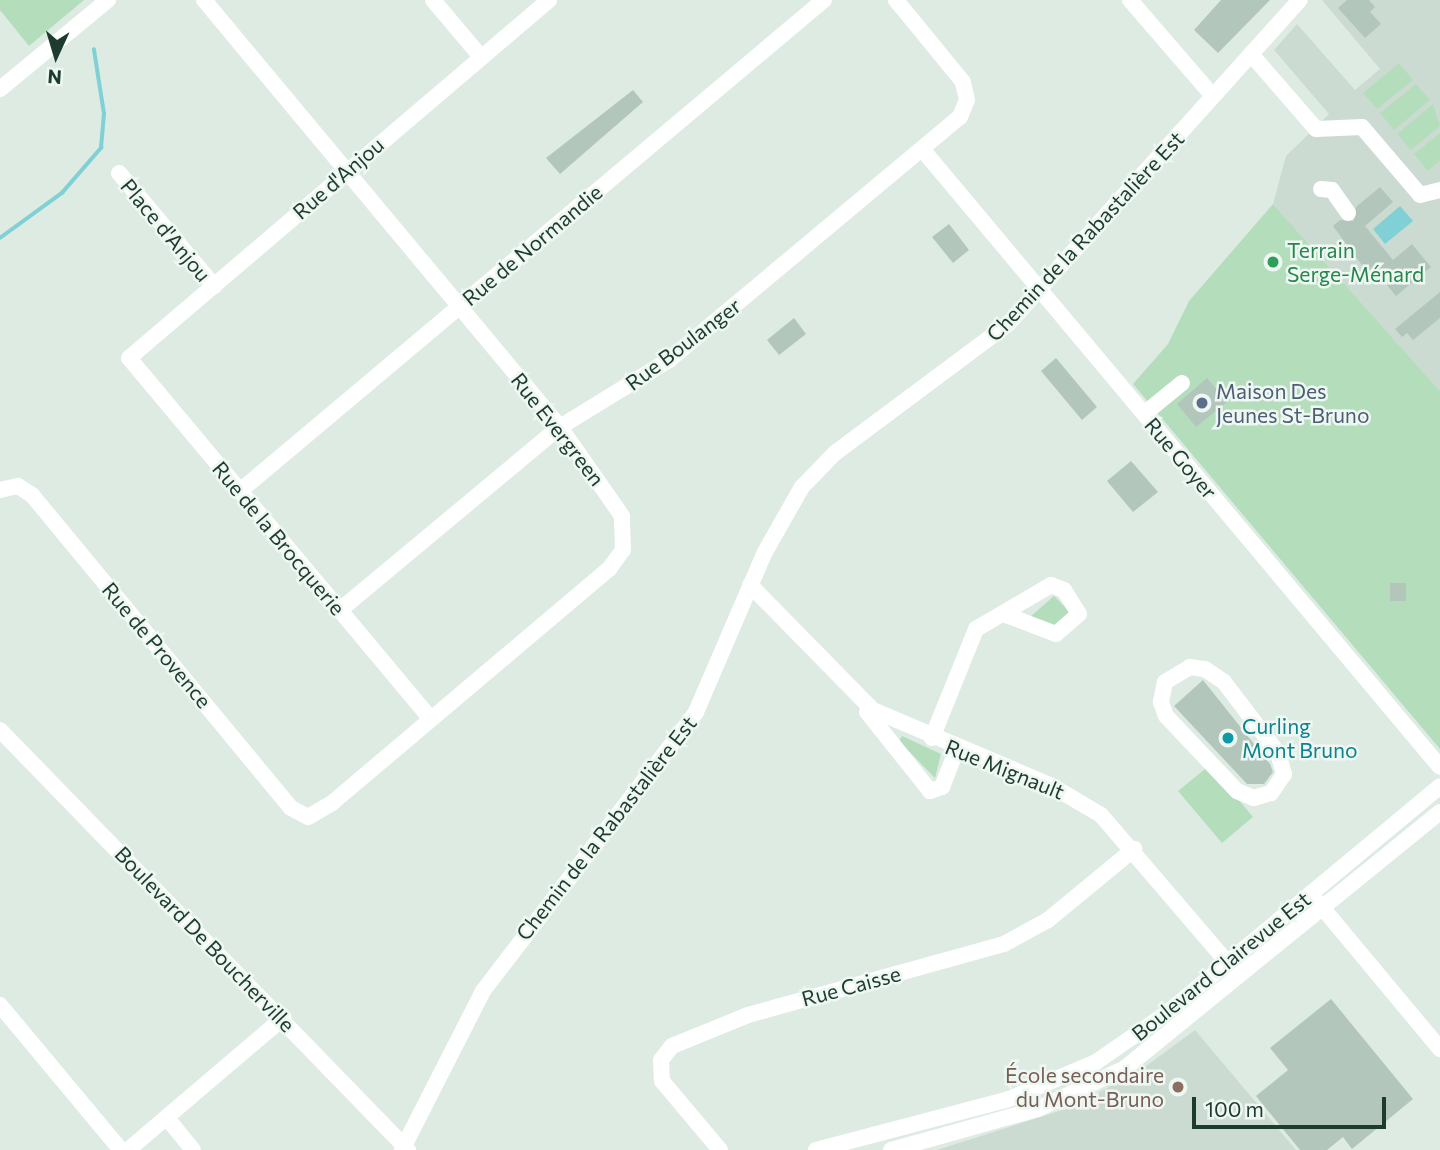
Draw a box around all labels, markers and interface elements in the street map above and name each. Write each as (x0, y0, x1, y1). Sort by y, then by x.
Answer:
north arrow (21, 21, 91, 91)
text: N (47, 65, 62, 89)
street label: Chemin de la Rabastalière Est (981, 126, 1189, 346)
street label: Rue d'Anjou (287, 132, 389, 224)
street label: Place d'Anjou (116, 174, 216, 286)
street label: Rue de Normandie (457, 179, 607, 311)
place label: Terrain Serge-Ménard (1287, 237, 1424, 287)
marker: Terrain Serge-Ménard (1265, 254, 1281, 270)
street label: Rue Boulanger (620, 293, 746, 395)
street label: Rue Evergreen (506, 368, 610, 490)
place label: Maison Des Jeunes St-Bruno (1216, 378, 1369, 428)
marker: Maison Des Jeunes St-Bruno (1194, 395, 1210, 411)
street label: Rue Goyer (1140, 412, 1222, 504)
street label: Rue de la Brocquerie (207, 456, 351, 620)
street label: Rue de Provence (97, 577, 217, 713)
street label: Chemin de la Rabastalière Est (511, 711, 701, 945)
place label: Curling Mont Bruno (1242, 713, 1358, 763)
marker: Curling Mont Bruno (1220, 730, 1236, 746)
street label: Rue Mignault (942, 734, 1068, 804)
street label: Boulevard De Boucherville (110, 841, 300, 1037)
street label: Boulevard Clairevue Est (1127, 886, 1315, 1046)
street label: Rue Caisse (799, 961, 903, 1011)
place label: École secondaire du Mont-Bruno (1005, 1062, 1164, 1112)
marker: École secondaire du Mont-Bruno (1170, 1079, 1186, 1095)
scale bar (1195, 1084, 1389, 1128)
text: 100 m (1205, 1096, 1264, 1121)

